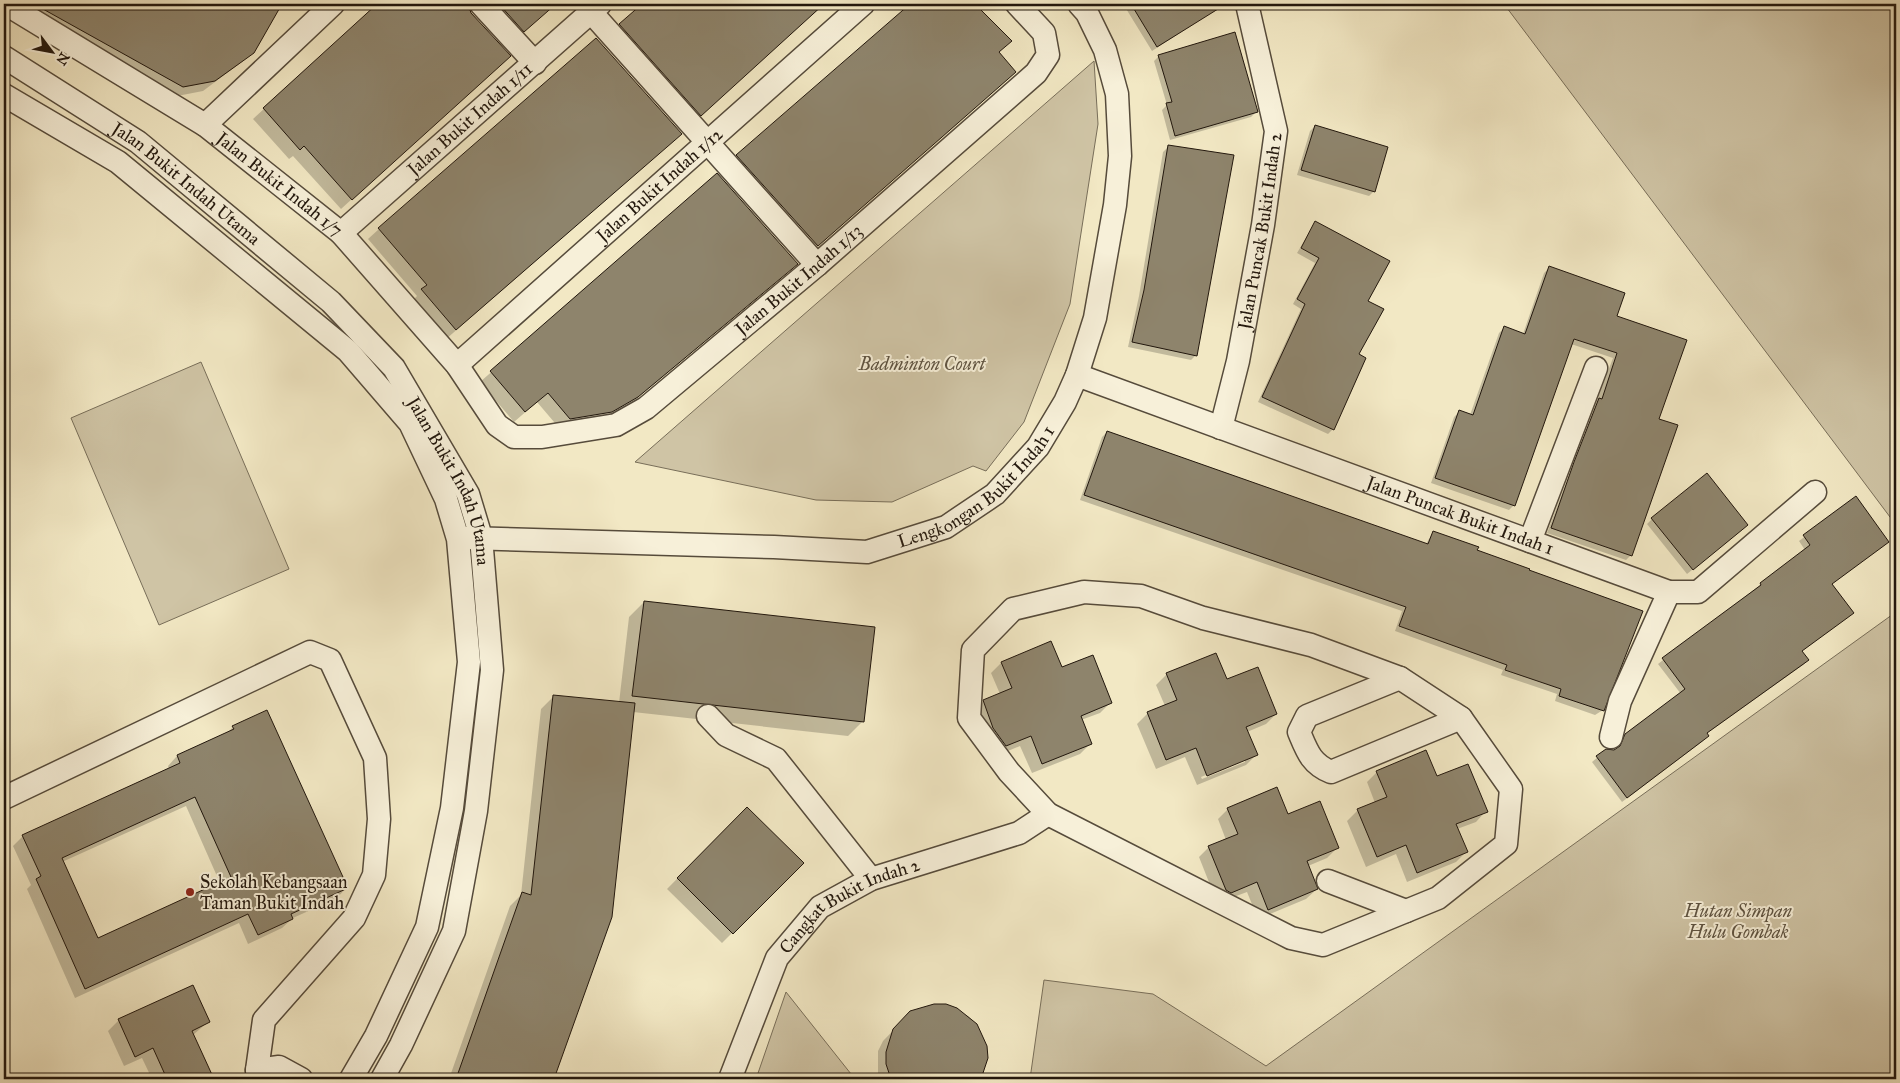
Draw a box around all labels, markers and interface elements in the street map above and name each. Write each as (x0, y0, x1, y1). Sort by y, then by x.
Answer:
north arrow (28, 28, 78, 78)
text: N (52, 49, 73, 68)
street label: Jalan Bukit Indah 1/11 (401, 58, 537, 182)
street label: Jalan Bukit Indah Utama (106, 116, 265, 250)
street label: Jalan Bukit Indah 1/12 (590, 123, 727, 249)
street label: Jalan Bukit Indah 1/7 (210, 126, 347, 241)
street label: Jalan Puncak Bukit Indah 2 (1233, 131, 1287, 334)
street label: Jalan Bukit Indah 1/13 (729, 220, 867, 342)
park label: Badminton Court (858, 353, 986, 375)
street label: Jalan Bukit Indah Utama (401, 391, 494, 567)
street label: Lengkongan Bukit Indah 1 (895, 422, 1059, 553)
street label: Jalan Puncak Bukit Indah 1 (1361, 470, 1557, 560)
street label: Cangkat Bukit Indah 2 (774, 854, 922, 958)
place label: Sekolah Kebangsaan Taman Bukit Indah (200, 871, 348, 914)
marker: Sekolah Kebangsaan Taman Bukit Indah (184, 886, 196, 898)
park label: Hutan Simpan Hulu Gombak (1683, 900, 1793, 943)

